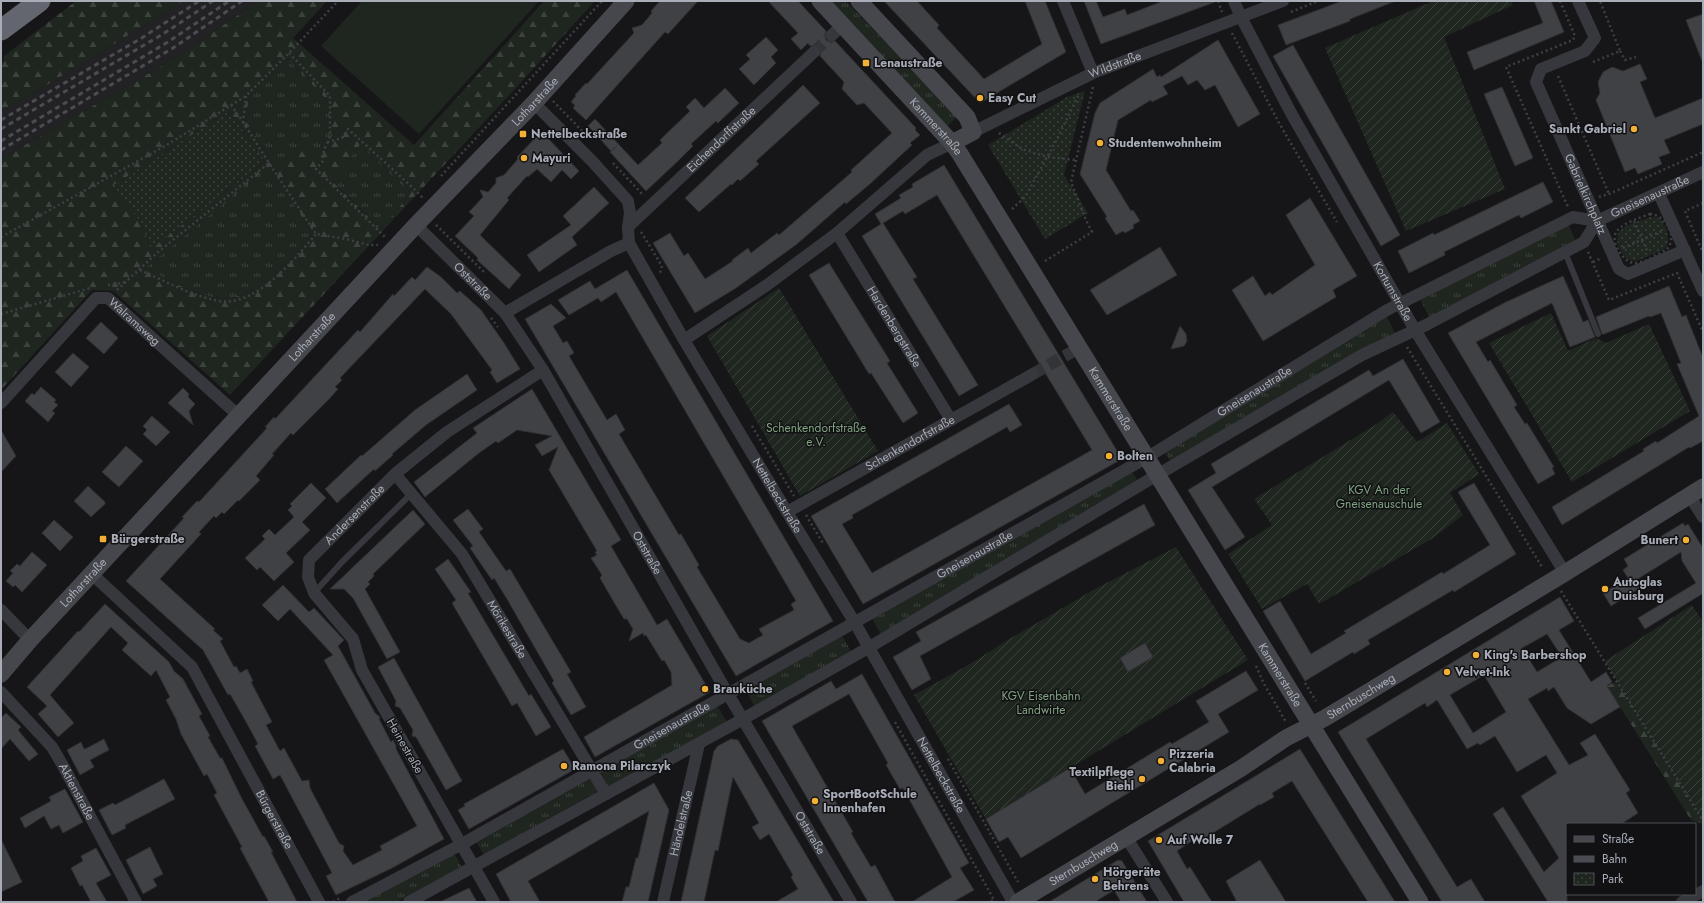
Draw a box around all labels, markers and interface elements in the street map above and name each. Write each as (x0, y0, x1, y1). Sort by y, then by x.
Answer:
street label: Wildstraße (1086, 47, 1144, 83)
place label: Lenaustraße (874, 54, 942, 72)
marker: Lenaustraße (861, 58, 871, 68)
street label: Lotharstraße (507, 73, 563, 130)
place label: Easy Cut (988, 89, 1036, 107)
marker: Easy Cut (975, 93, 985, 103)
street label: Kammerstraße (905, 94, 967, 159)
street label: Eichendorffstraße (683, 102, 760, 176)
place label: Sankt Gabriel (1549, 120, 1626, 138)
marker: Sankt Gabriel (1629, 124, 1639, 134)
place label: Nettelbeckstraße (531, 125, 627, 143)
marker: Nettelbeckstraße (518, 129, 528, 139)
place label: Studentenwohnheim (1108, 134, 1222, 152)
marker: Studentenwohnheim (1095, 138, 1105, 148)
place label: Mayuri (532, 149, 571, 167)
street label: Gabrielkirchplatz (1560, 151, 1612, 237)
marker: Mayuri (519, 153, 529, 163)
street label: Gneisenaustraße (1607, 171, 1692, 223)
street label: Oststraße (450, 258, 496, 304)
street label: Kortumstraße (1369, 258, 1417, 324)
street label: Hardenbergstraße (863, 283, 926, 371)
street label: Walramsweg (104, 293, 164, 350)
street label: Lotharstraße (285, 308, 340, 365)
street label: Gneisenaustraße (1214, 362, 1295, 421)
street label: Kammerstraße (1084, 363, 1137, 434)
street label: Schenkendorfstraße (862, 411, 958, 475)
park label: Schenkendorfstraße e.V. (766, 419, 866, 451)
place label: Bolten (1117, 447, 1153, 465)
marker: Bolten (1104, 451, 1114, 461)
street label: Nettelbeckstraße (748, 455, 807, 537)
street label: Andersenstraße (320, 480, 389, 549)
park label: KGV An der Gneisenauschule (1336, 481, 1422, 513)
street label: Gneisenaustraße (933, 526, 1016, 583)
street label: Oststraße (628, 527, 667, 578)
place label: Bürgerstraße (111, 530, 185, 548)
place label: Bunert (1641, 531, 1678, 549)
marker: Bürgerstraße (98, 534, 108, 544)
marker: Bunert (1681, 535, 1691, 545)
street label: Lotharstraße (56, 554, 111, 611)
place label: Autoglas Duisburg (1612, 573, 1664, 605)
marker: Autoglas Duisburg (1600, 584, 1610, 594)
street label: Mörikestraße (483, 596, 532, 662)
street label: Kammerstraße (1254, 639, 1307, 710)
place label: King's Barbershop (1484, 646, 1587, 664)
marker: King's Barbershop (1471, 650, 1481, 660)
place label: Velvet-Ink (1454, 663, 1510, 681)
marker: Velvet-Ink (1442, 667, 1452, 677)
street label: Sternbuschweg (1323, 669, 1399, 724)
place label: Brauküche (713, 680, 773, 698)
marker: Brauküche (700, 684, 710, 694)
park label: KGV Eisenbahn Landwirte (1002, 687, 1080, 719)
street label: Gneisenaustraße (630, 697, 713, 754)
street label: Heinestraße (382, 715, 428, 777)
street label: Nettelbeckstraße (912, 734, 970, 816)
place label: Pizzeria Calabria (1169, 745, 1216, 777)
marker: Pizzeria Calabria (1156, 756, 1166, 766)
place label: Ramona Pilarczyk (572, 757, 671, 775)
street label: Aktienstraße (54, 760, 99, 823)
marker: Ramona Pilarczyk (559, 761, 569, 771)
place label: Textilpflege Biehl (1069, 763, 1134, 795)
marker: Textilpflege Biehl (1137, 774, 1147, 784)
place label: SportBootSchule Innenhafen (823, 785, 917, 817)
street label: Bürgerstraße (251, 787, 298, 852)
street label: Händelstraße (665, 788, 697, 858)
marker: SportBootSchule Innenhafen (810, 796, 820, 806)
street label: Oststraße (790, 808, 830, 858)
legend (1566, 823, 1696, 895)
text: Straße (1602, 830, 1634, 848)
place label: Auf Wolle 7 (1166, 831, 1234, 849)
street label: Sternbuschweg (1045, 835, 1121, 890)
marker: Auf Wolle 7 (1154, 835, 1164, 845)
text: Bahn (1602, 850, 1627, 868)
place label: Hörgeräte Behrens (1103, 863, 1161, 895)
text: Park (1602, 870, 1624, 888)
marker: Hörgeräte Behrens (1090, 874, 1100, 884)

